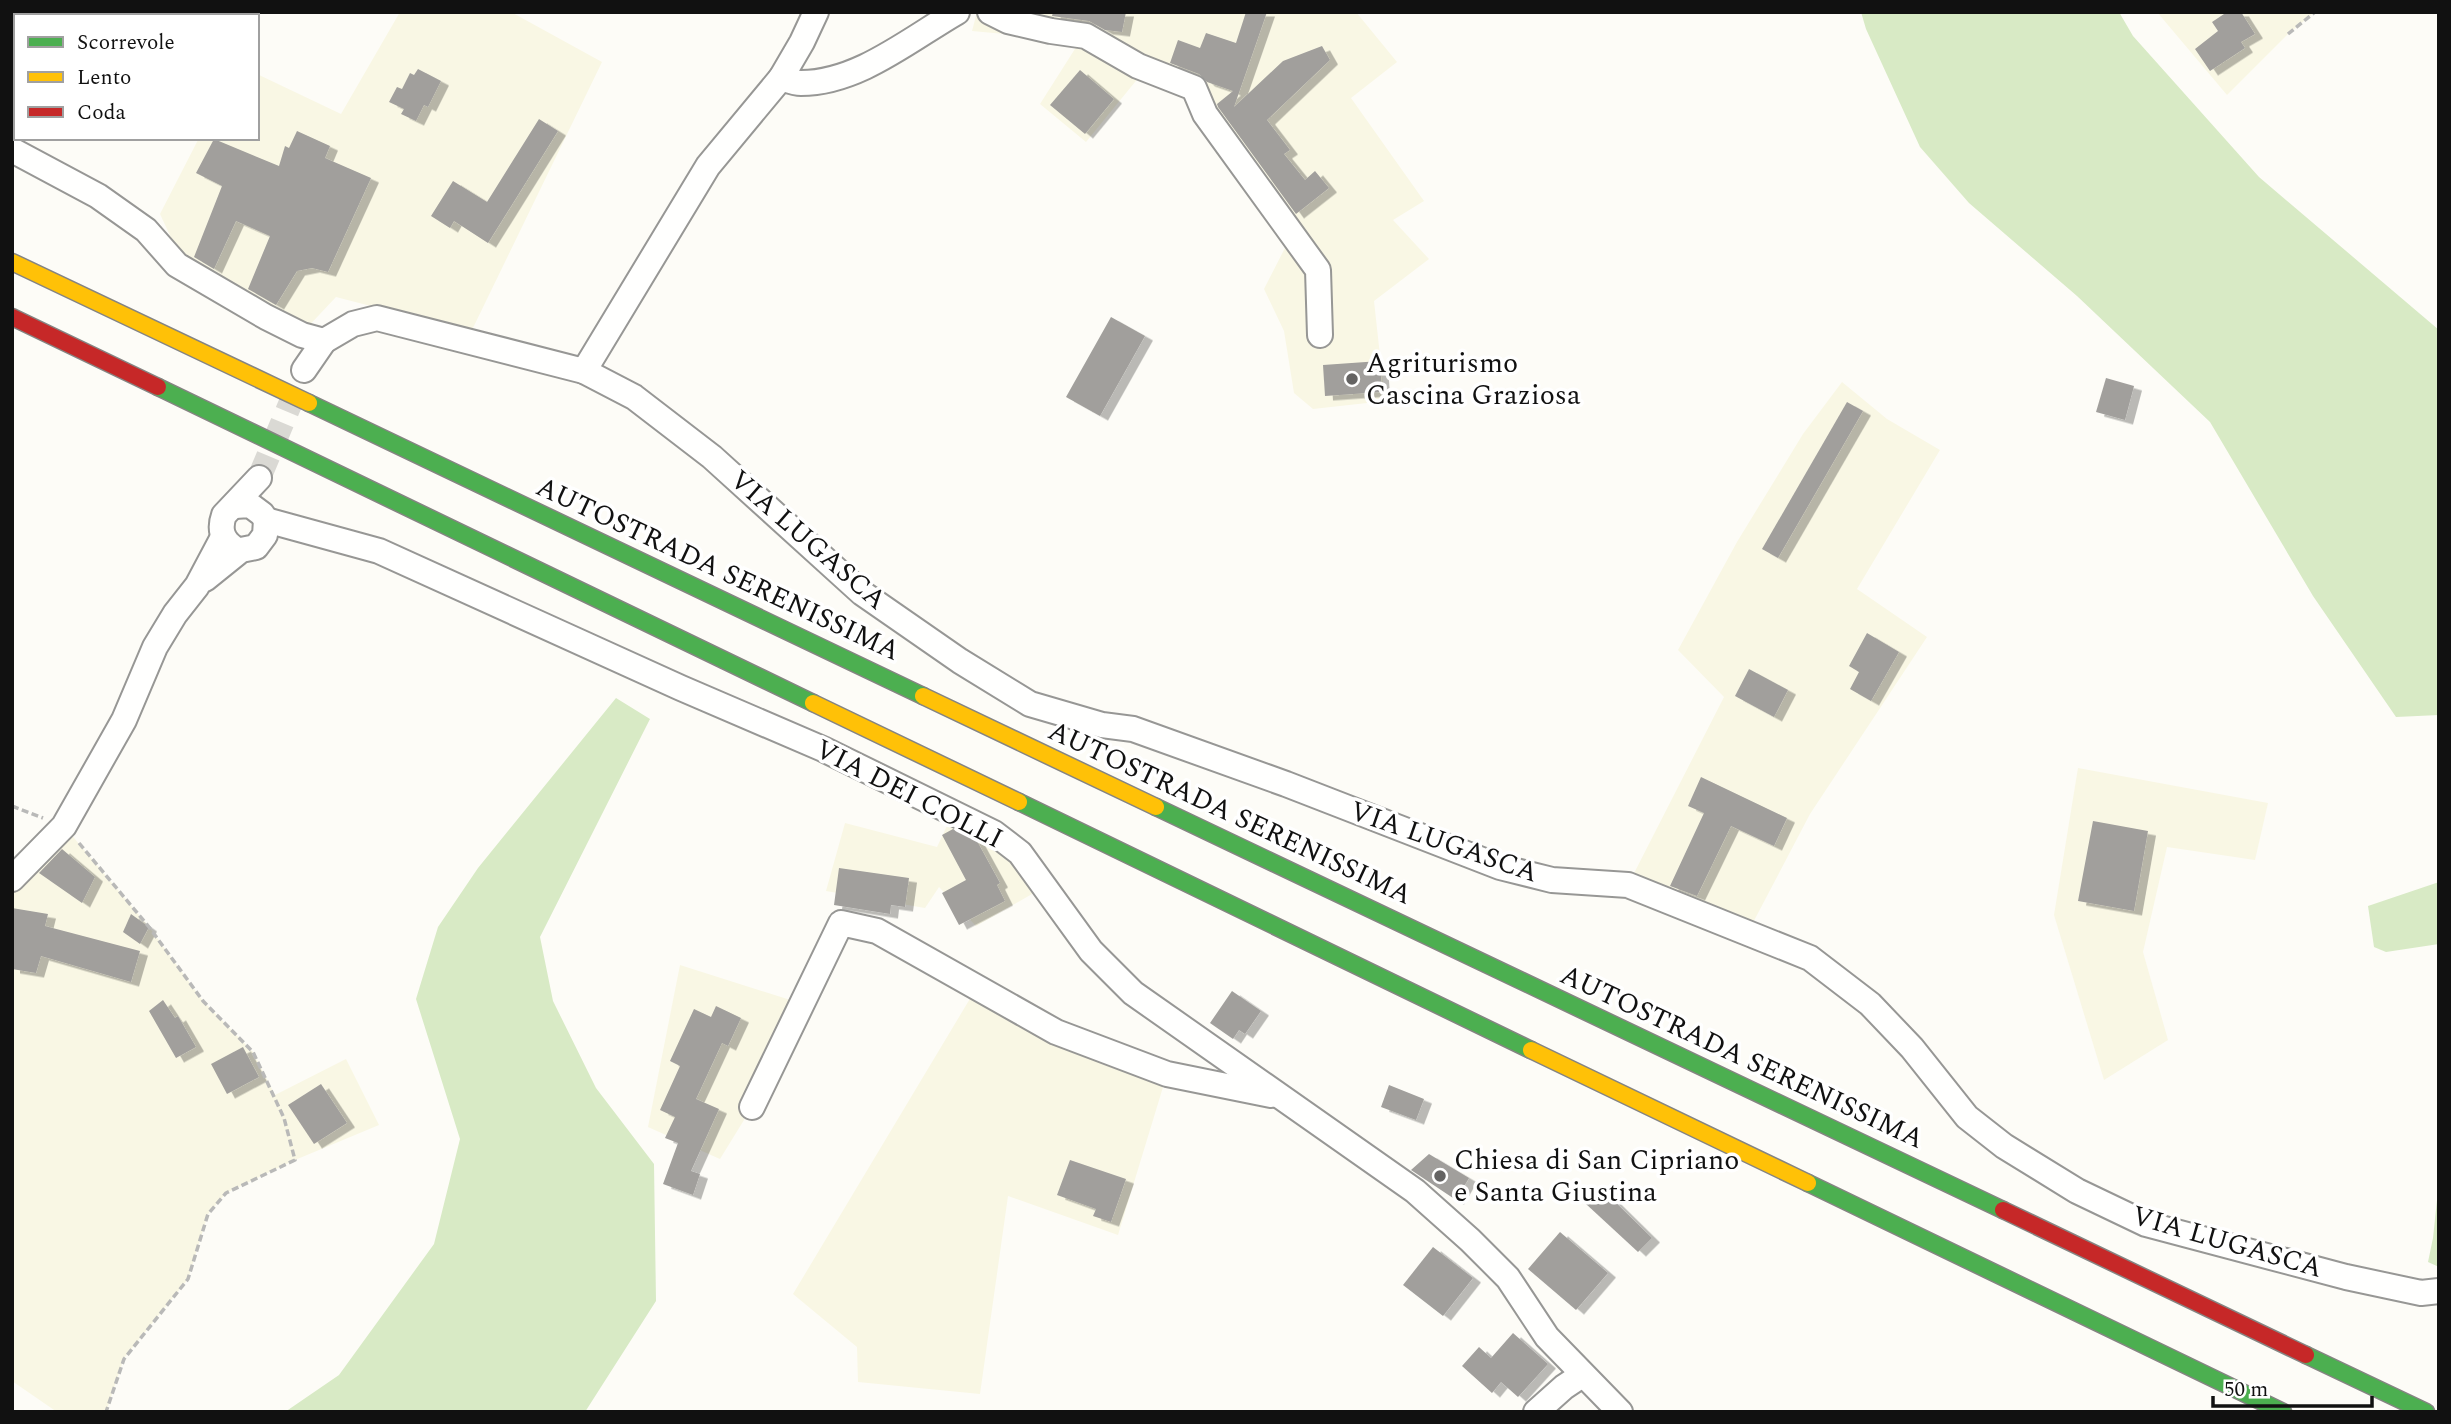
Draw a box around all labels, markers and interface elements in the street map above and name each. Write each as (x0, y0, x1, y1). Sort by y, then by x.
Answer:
legend (14, 14, 259, 140)
text: Scorrevole (77, 27, 175, 59)
text: Lento (77, 62, 131, 94)
text: Coda (77, 97, 126, 129)
place label: Agriturismo Cascina Graziosa (1366, 342, 1581, 417)
marker: Agriturismo Cascina Graziosa (1344, 371, 1360, 387)
street label: VIA LUGASCA (720, 459, 896, 621)
street label: AUTOSTRADA SERENISSIMA (529, 466, 907, 672)
street label: AUTOSTRADA SERENISSIMA (1041, 710, 1419, 916)
street label: VIA DEI COLLI (807, 728, 1011, 860)
street label: VIA LUGASCA (1344, 790, 1544, 894)
street label: AUTOSTRADA SERENISSIMA (1553, 954, 1931, 1160)
place label: Chiesa di San Cipriano e Santa Giustina (1454, 1139, 1739, 1214)
marker: Chiesa di San Cipriano e Santa Giustina (1432, 1168, 1448, 1184)
street label: VIA LUGASCA (2127, 1194, 2327, 1290)
scale bar (2213, 1364, 2372, 1408)
text: 50 m (2224, 1374, 2268, 1406)

